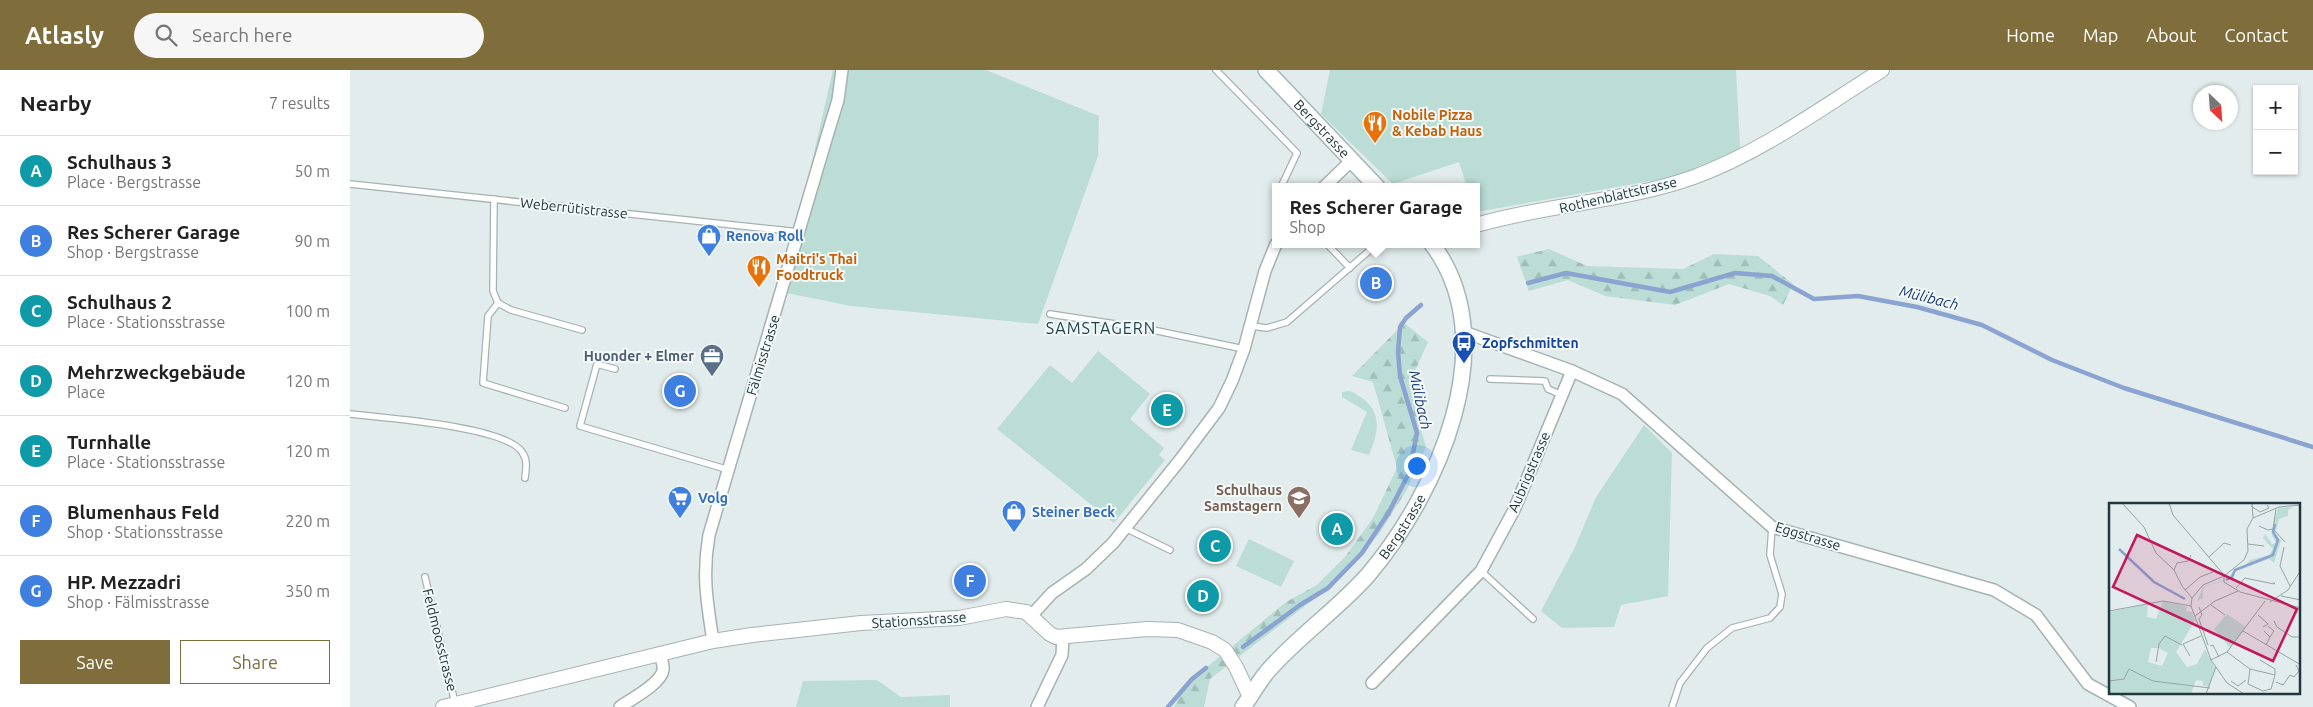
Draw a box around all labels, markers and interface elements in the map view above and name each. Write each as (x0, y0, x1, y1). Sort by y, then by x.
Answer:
search box (134, 13, 484, 58)
icon: search (152, 21, 180, 49)
text: Atlasly (25, 22, 104, 49)
text: Search here (192, 24, 292, 46)
text: Home (2006, 25, 2055, 45)
text: Map (2083, 25, 2118, 45)
text: About (2146, 25, 2196, 45)
text: Contact (2224, 25, 2288, 45)
north arrow (2193, 85, 2238, 130)
map controls (2253, 85, 2298, 175)
button: + (2253, 85, 2298, 130)
text: Nearby (20, 91, 91, 115)
text: 7 results (269, 94, 330, 112)
street label: Bergstrasse (1290, 96, 1353, 161)
place label: Nobile Pizza & Kebab Haus (1392, 107, 1483, 139)
restaurant icon: Nobile Pizza & Kebab Haus (1362, 110, 1388, 144)
button: − (2253, 130, 2298, 175)
text: Schulhaus 3 (67, 151, 172, 173)
text: A (30, 162, 42, 180)
text: 50 m (294, 162, 330, 180)
text: Place · Bergstrasse (67, 173, 201, 191)
street label: Rothenblattstrasse (1558, 174, 1678, 216)
popup (1272, 183, 1480, 248)
street label: Weberrütistrasse (520, 194, 628, 222)
text: Res Scherer Garage (1289, 196, 1463, 218)
text: Shop (1289, 218, 1326, 236)
text: Res Scherer Garage (67, 221, 240, 243)
shop icon: Renova Roll (696, 223, 722, 257)
place label: Renova Roll (726, 228, 804, 244)
text: B (31, 232, 41, 250)
text: 90 m (294, 232, 330, 250)
text: Shop · Bergstrasse (67, 243, 199, 261)
place label: Maitri's Thai Foodtruck (776, 251, 857, 283)
restaurant icon: Maitri's Thai Foodtruck (746, 254, 772, 288)
pin: B (1360, 264, 1392, 302)
water label: Mülibach (1898, 282, 1960, 313)
text: Schulhaus 2 (67, 291, 172, 313)
text: C (31, 302, 41, 320)
text: 100 m (285, 302, 330, 320)
text: Place · Stationsstrasse (67, 313, 225, 331)
street label: Fälmisstrasse (743, 313, 783, 397)
district label: SAMSTAGERN (1046, 319, 1156, 337)
bus stop icon: Zopfschmitten (1451, 330, 1477, 364)
place label: Zopfschmitten (1482, 335, 1579, 351)
office icon: Huonder + Elmer (699, 343, 725, 377)
place label: Huonder + Elmer (584, 348, 694, 364)
text: Mehrzweckgebäude (67, 361, 246, 383)
water label: Mülibach (1406, 369, 1435, 431)
text: D (30, 372, 42, 390)
text: 120 m (285, 372, 330, 390)
pin: G (664, 372, 696, 410)
text: Place (67, 383, 105, 401)
pin: E (1151, 391, 1183, 429)
street label: Aubrigstrasse (1505, 429, 1553, 515)
text: Turnhalle (67, 431, 151, 453)
text: E (31, 442, 41, 460)
text: 120 m (285, 442, 330, 460)
text: Place · Stationsstrasse (67, 453, 225, 471)
your location (1404, 453, 1430, 479)
place label: Schulhaus Samstagern (1204, 482, 1282, 514)
supermarket icon: Volg (667, 485, 693, 519)
school or university icon: Schulhaus Samstagern (1286, 485, 1312, 519)
place label: Volg (698, 490, 728, 506)
street label: Bergstrasse (1376, 491, 1429, 562)
shop icon: Steiner Beck (1001, 499, 1027, 533)
text: Blumenhaus Feld (67, 501, 220, 523)
inset map (2109, 503, 2300, 694)
place label: Steiner Beck (1032, 504, 1115, 520)
pin: A (1321, 510, 1353, 548)
text: F (32, 512, 41, 530)
text: 220 m (285, 512, 330, 530)
street label: Eggstrasse (1773, 518, 1843, 554)
text: Shop · Stationsstrasse (67, 523, 223, 541)
pin: C (1199, 527, 1231, 565)
pin: F (954, 562, 986, 600)
text: HP. Mezzadri (67, 571, 181, 593)
pin: D (1187, 577, 1219, 615)
text: G (30, 582, 42, 600)
text: 350 m (285, 582, 330, 600)
street label: Feldmoosstrasse (419, 587, 461, 693)
text: Shop · Fälmisstrasse (67, 593, 210, 611)
street label: Stationsstrasse (871, 609, 967, 631)
button: Save (20, 640, 170, 684)
button: Share (180, 640, 330, 684)

